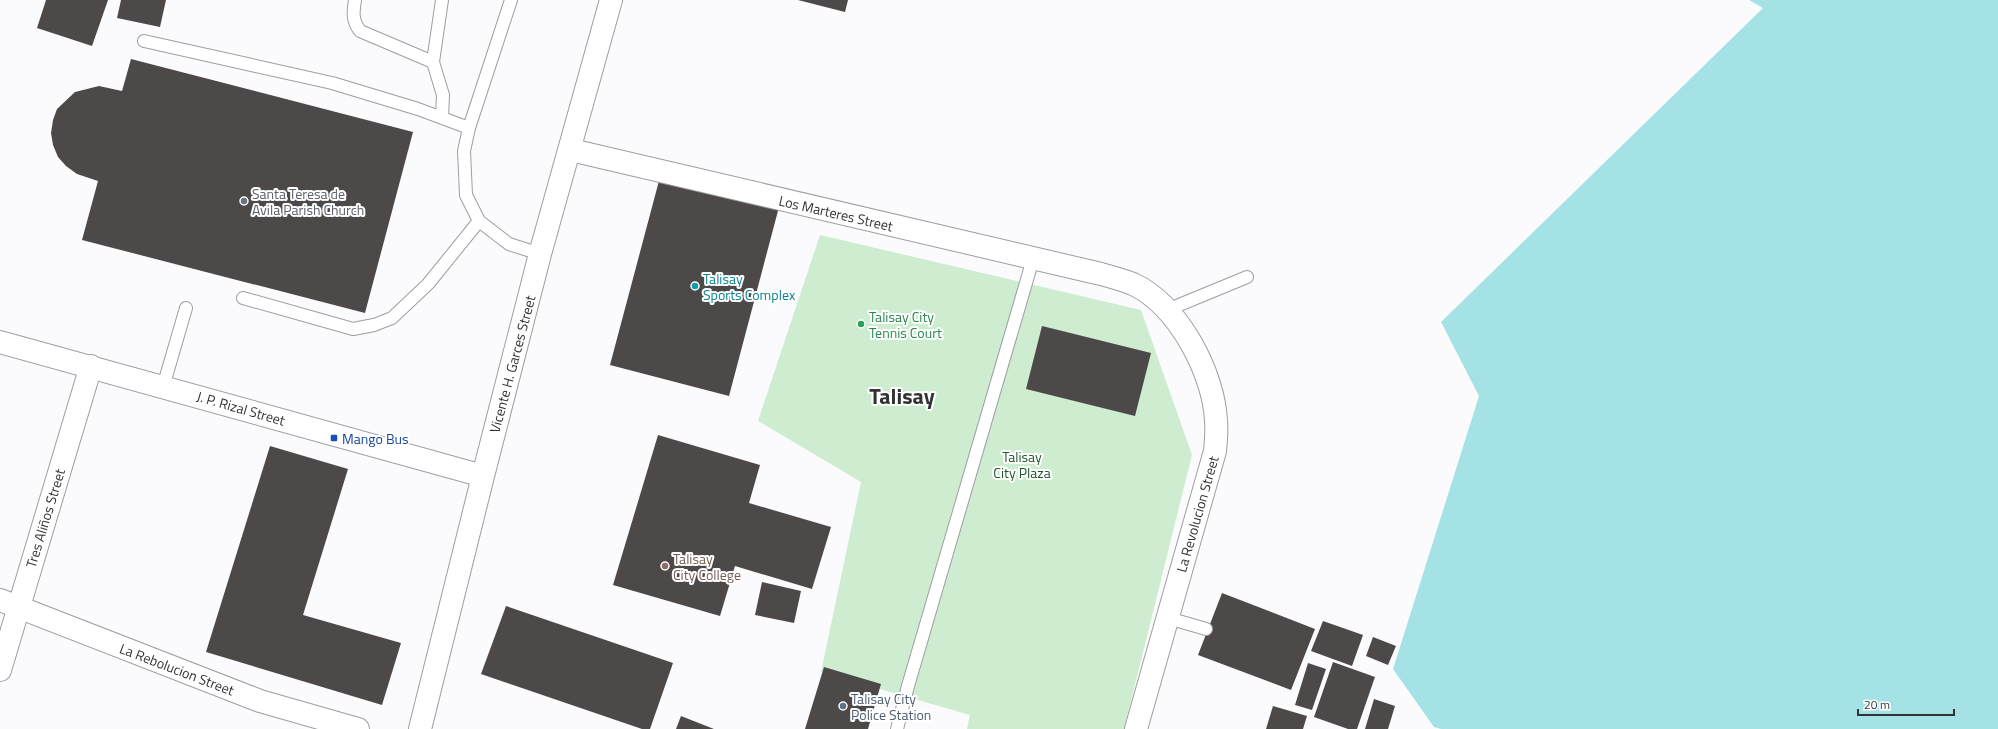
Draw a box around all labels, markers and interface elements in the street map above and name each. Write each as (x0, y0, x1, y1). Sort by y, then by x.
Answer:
place label: Santa Teresa de Avila Parish Church (252, 183, 364, 220)
street label: Los Marteres Street (777, 190, 895, 236)
marker: Santa Teresa de Avila Parish Church (239, 196, 249, 206)
place label: Talisay Sports Complex (703, 268, 796, 305)
marker: Talisay Sports Complex (690, 281, 700, 291)
street label: Vicente H. Garces Street (484, 293, 540, 435)
place label: Talisay City Tennis Court (869, 306, 942, 343)
marker: Talisay City Tennis Court (856, 319, 866, 329)
district label: Talisay (869, 379, 935, 413)
street label: J. P. Rizal Street (194, 385, 288, 431)
place label: Mango Bus (342, 428, 409, 449)
marker: Mango Bus (329, 433, 339, 443)
park label: Talisay City Plaza (993, 446, 1051, 483)
street label: La Revolucion Street (1170, 453, 1224, 575)
street label: Tres Aliños Street (20, 466, 70, 570)
place label: Talisay City College (673, 548, 741, 585)
marker: Talisay City College (660, 561, 670, 571)
street label: La Rebolucion Street (117, 638, 237, 701)
place label: Talisay City Police Station (851, 688, 931, 725)
scale bar (1858, 691, 1954, 717)
text: 20 m (1864, 695, 1890, 714)
marker: Talisay City Police Station (838, 701, 848, 711)

